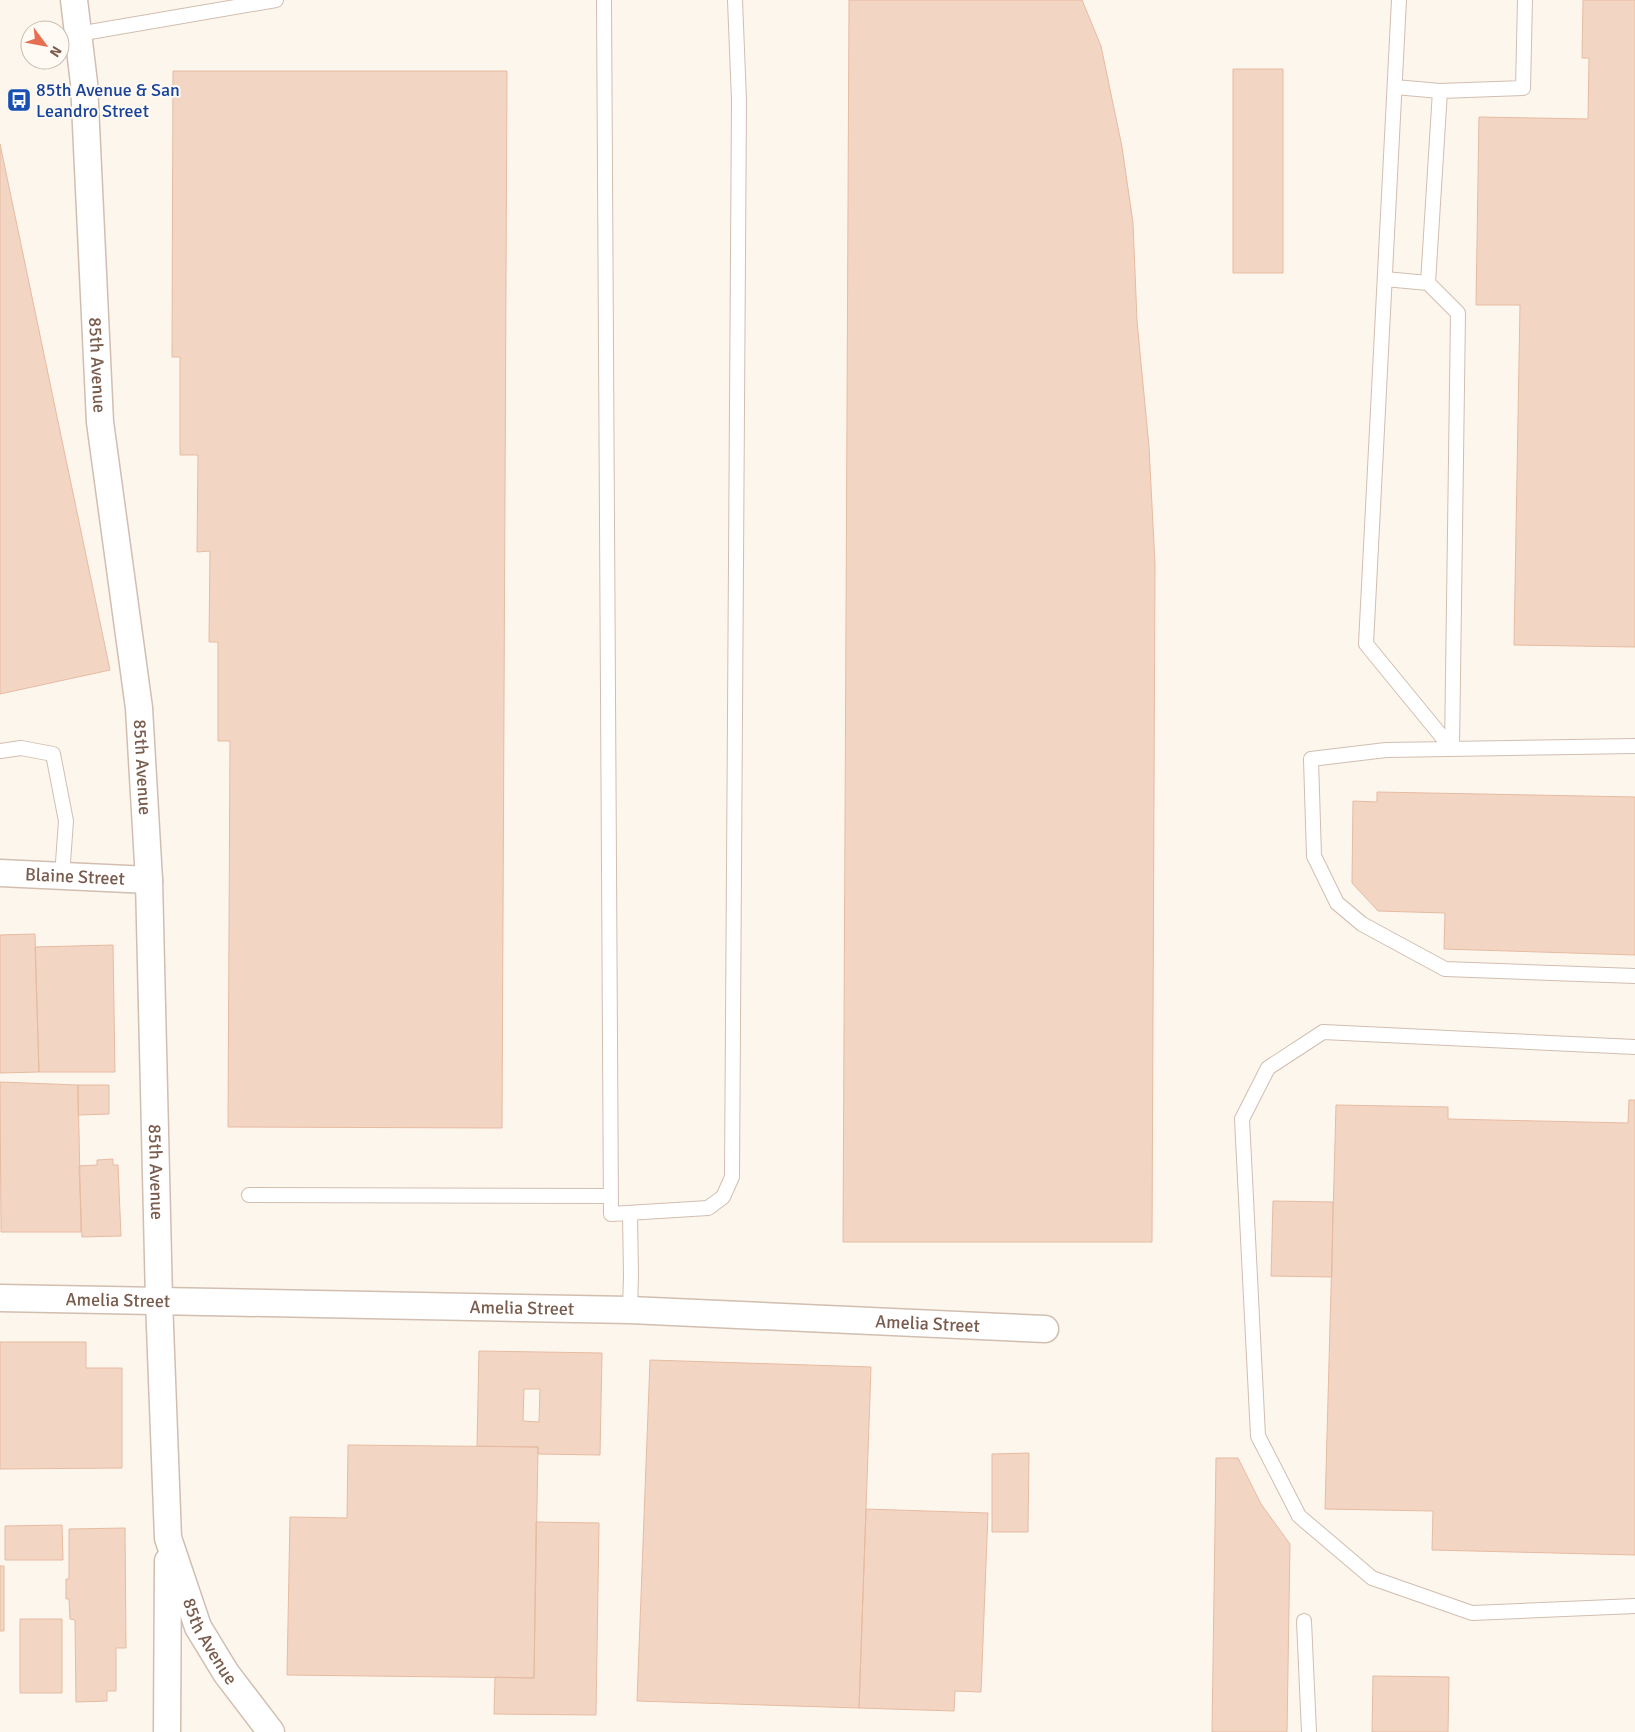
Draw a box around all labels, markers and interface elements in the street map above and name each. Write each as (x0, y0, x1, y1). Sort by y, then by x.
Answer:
north arrow (20, 20, 70, 70)
text: N (46, 43, 65, 60)
place label: 85th Avenue & San Leandro Street (36, 79, 180, 122)
bus stop icon: 85th Avenue & San Leandro Street (6, 87, 32, 113)
street label: 85th Avenue (84, 317, 111, 414)
street label: 85th Avenue (129, 719, 156, 816)
street label: Blaine Street (24, 863, 125, 890)
street label: 85th Avenue (144, 1124, 168, 1220)
street label: Amelia Street (66, 1288, 170, 1312)
street label: Amelia Street (469, 1296, 574, 1320)
street label: Amelia Street (875, 1310, 980, 1337)
street label: 85th Avenue (178, 1595, 242, 1689)

